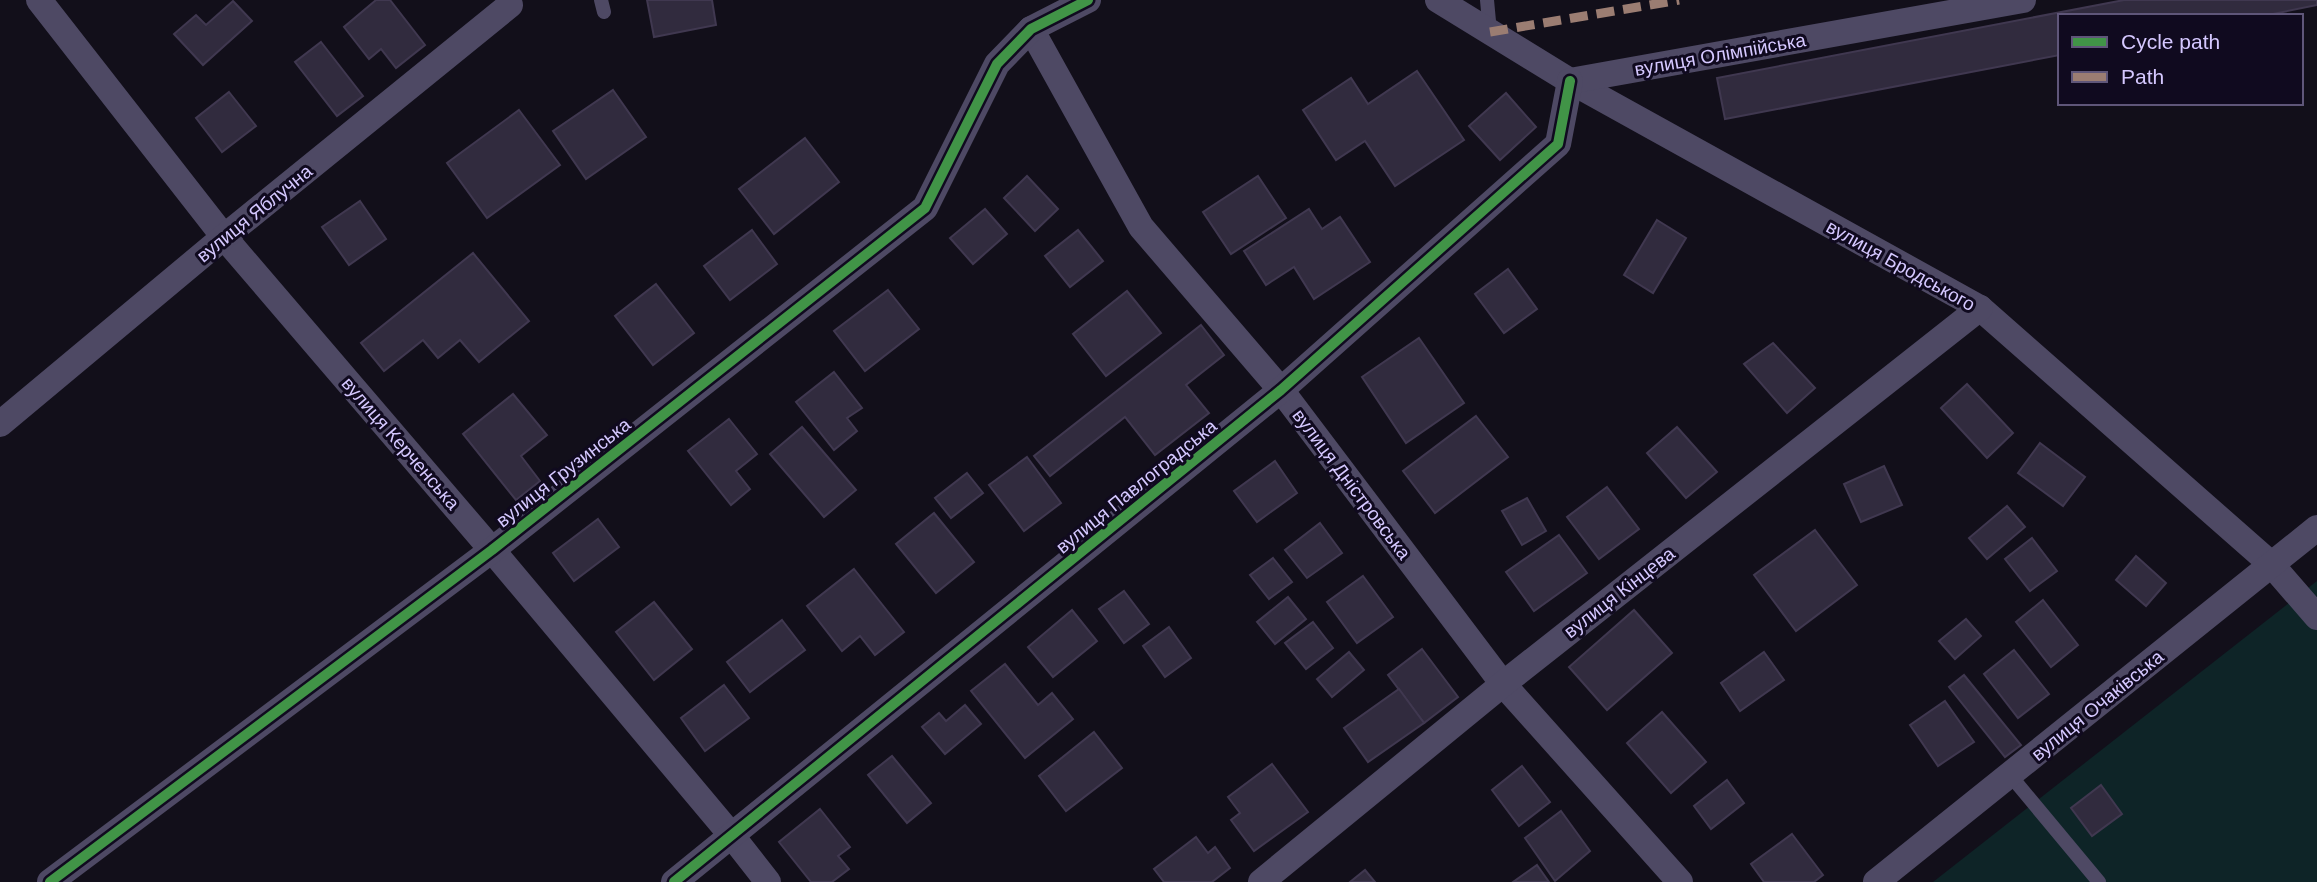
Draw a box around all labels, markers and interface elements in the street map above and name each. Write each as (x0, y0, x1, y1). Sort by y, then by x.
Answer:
legend (2058, 14, 2303, 105)
street label: вулиця Олімпійська (1633, 29, 1808, 80)
text: Cycle path (2121, 30, 2220, 53)
text: Path (2121, 65, 2164, 88)
street label: вулиця Яблучна (192, 160, 317, 266)
street label: вулиця Бродського (1823, 216, 1979, 315)
street label: вулиця Керченська (337, 373, 464, 514)
street label: вулиця Дністровська (1288, 405, 1415, 564)
street label: вулиця Грузинська (492, 413, 635, 531)
street label: вулиця Павлоградська (1052, 415, 1221, 558)
street label: вулиця Кінцева (1560, 542, 1679, 642)
street label: вулиця Очаківська (2027, 646, 2168, 765)

